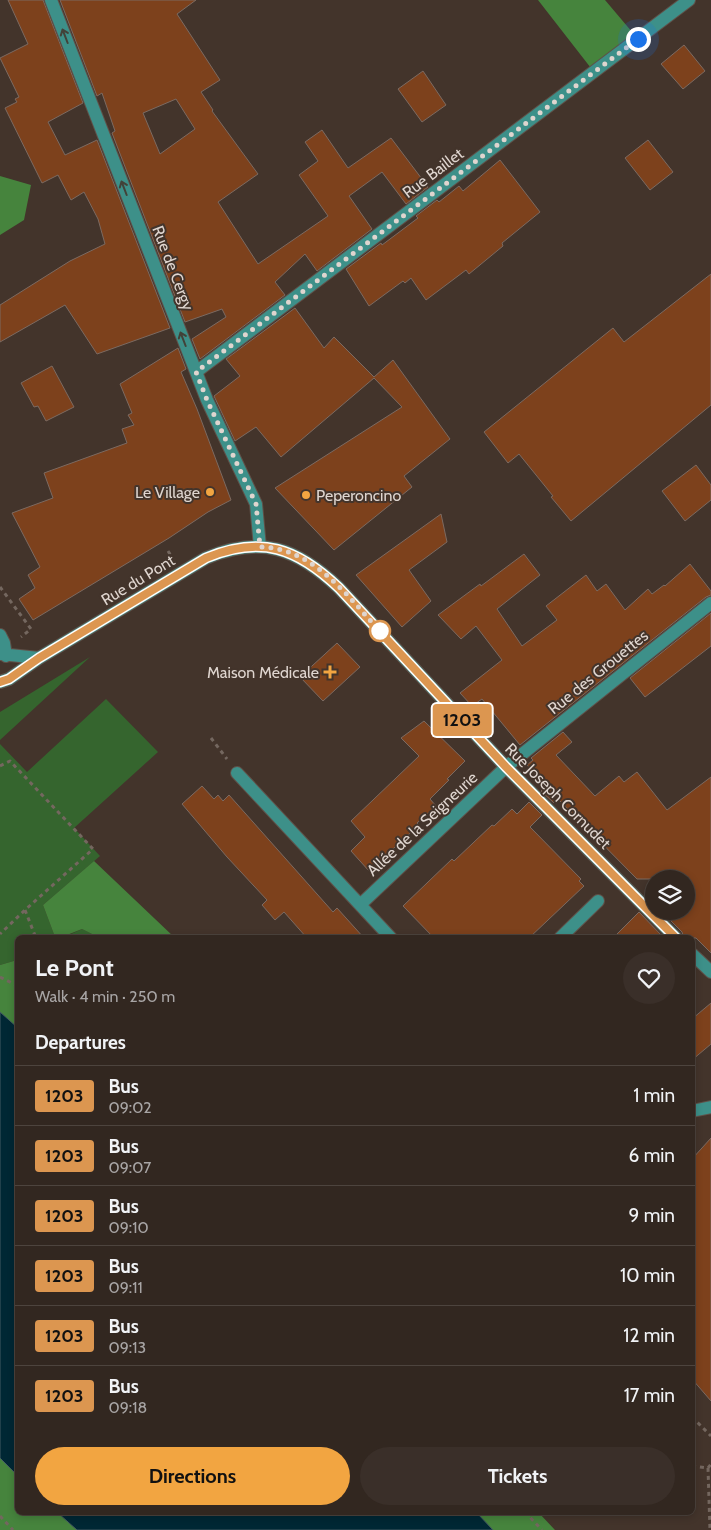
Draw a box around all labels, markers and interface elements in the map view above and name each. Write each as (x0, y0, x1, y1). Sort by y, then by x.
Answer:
your location (626, 27, 651, 52)
one-way arrow (59, 29, 69, 44)
street label: Rue Baillet (399, 144, 468, 202)
one-way arrow (119, 180, 128, 196)
street label: Rue de Cergy (148, 223, 198, 313)
one-way arrow (178, 332, 187, 347)
place label: Le Village (135, 483, 200, 502)
marker: Le Village (204, 486, 216, 498)
place label: Peperoncino (316, 486, 401, 505)
marker: Peperoncino (300, 489, 312, 501)
street label: Rue du Pont (98, 550, 179, 609)
unlabelled marker (369, 620, 391, 642)
street label: Rue des Grouettes (544, 626, 652, 718)
place label: Maison Médicale (207, 663, 319, 682)
marker: Maison Médicale (323, 665, 337, 679)
line badge: 1203 (427, 704, 497, 736)
text: 1203 (443, 709, 481, 731)
street label: Rue Joseph Cornudet (501, 739, 615, 853)
street label: Allée de la Seigneurie (363, 768, 481, 880)
map controls (645, 870, 695, 920)
button: layers (645, 870, 695, 920)
button: heart (623, 952, 675, 1004)
text: Le Pont (35, 953, 114, 982)
text: Walk · 4 min · 250 m (35, 987, 175, 1006)
text: Departures (35, 1031, 126, 1054)
text: Bus (109, 1075, 139, 1098)
text: 1 min (633, 1084, 675, 1107)
text: 1203 (45, 1085, 84, 1107)
text: 09:02 (109, 1098, 152, 1117)
text: Bus (109, 1135, 139, 1158)
text: 6 min (629, 1144, 675, 1167)
text: 1203 (45, 1145, 84, 1167)
text: 09:07 (109, 1158, 151, 1177)
text: Bus (109, 1195, 139, 1218)
text: 9 min (629, 1204, 675, 1227)
text: 1203 (45, 1205, 84, 1227)
text: 09:10 (109, 1218, 149, 1237)
text: Bus (109, 1255, 139, 1278)
text: 10 min (620, 1264, 675, 1287)
text: 1203 (45, 1265, 84, 1287)
text: 09:11 (109, 1278, 143, 1297)
text: Bus (109, 1315, 139, 1338)
text: 12 min (623, 1324, 675, 1347)
text: 1203 (45, 1325, 84, 1347)
text: 09:13 (109, 1338, 146, 1357)
text: Bus (109, 1375, 139, 1398)
text: 17 min (624, 1384, 675, 1407)
text: 1203 (45, 1385, 84, 1407)
text: 09:18 (109, 1398, 147, 1417)
button: Directions (35, 1447, 350, 1505)
button: Tickets (360, 1447, 675, 1505)

